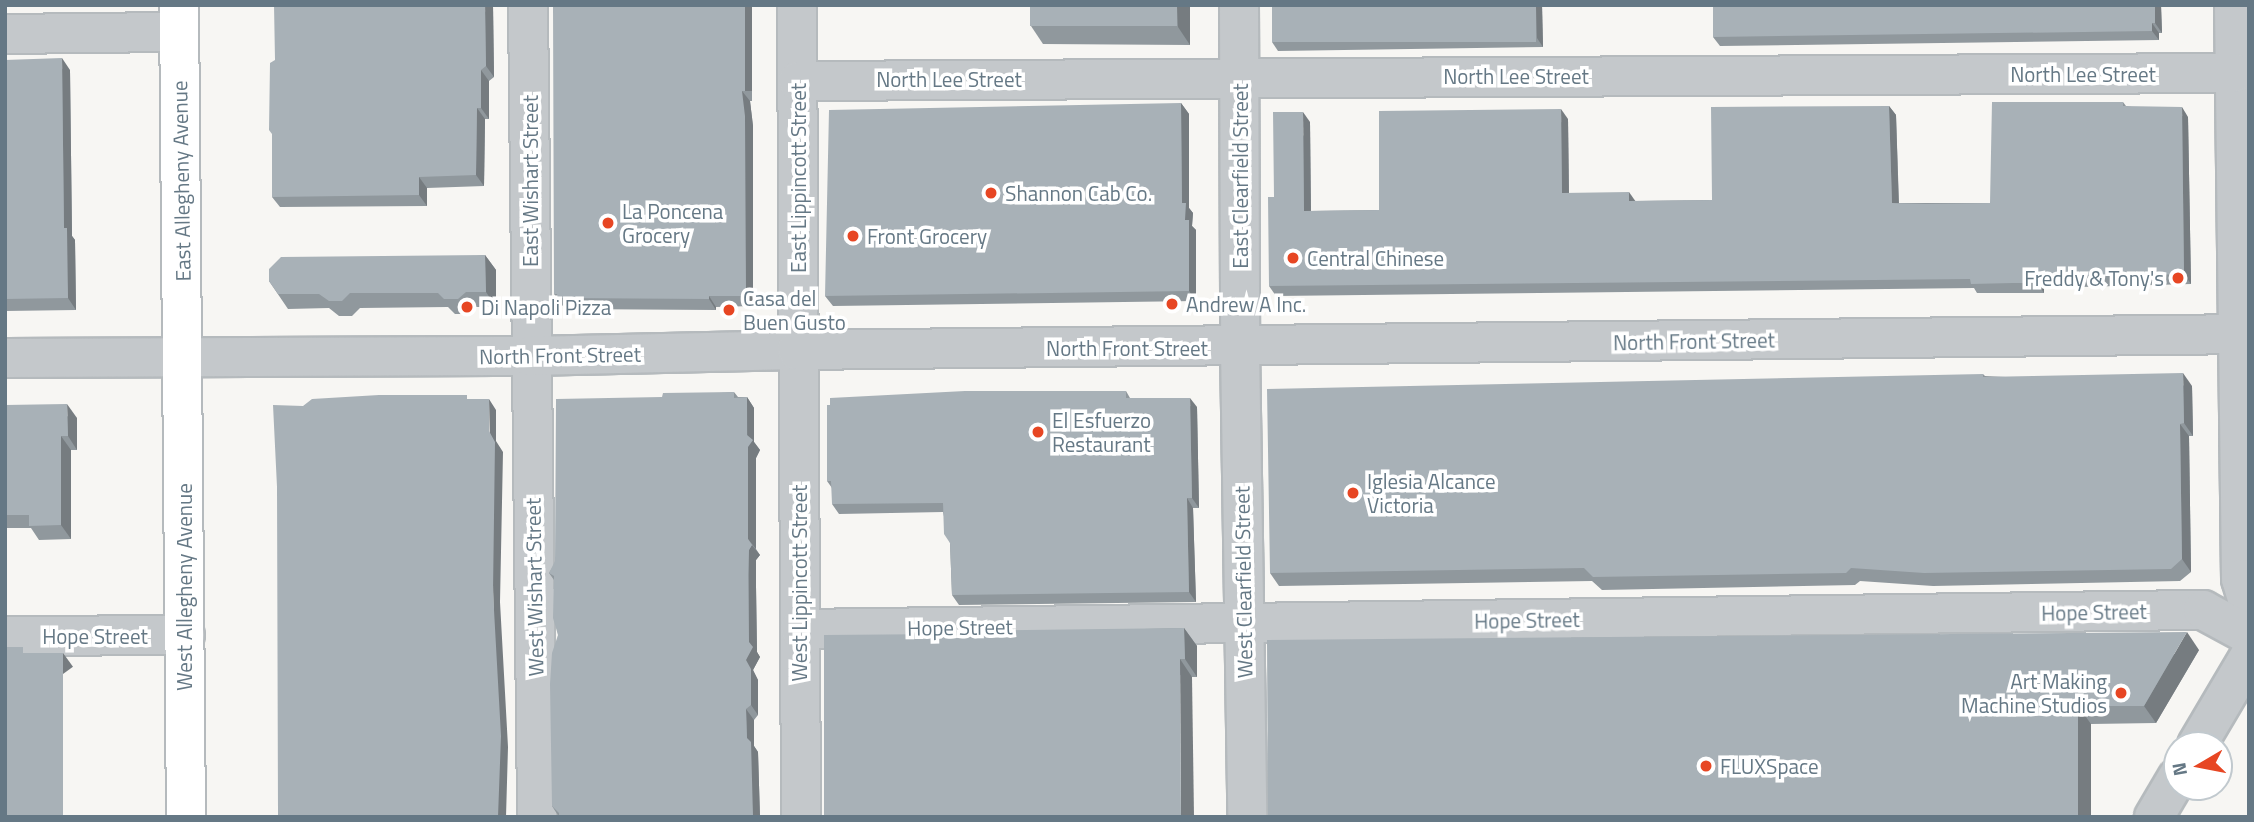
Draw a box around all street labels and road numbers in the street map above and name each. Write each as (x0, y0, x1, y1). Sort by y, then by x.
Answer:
street label: North Lee Street (2010, 61, 2156, 87)
street label: North Lee Street (1443, 63, 1589, 89)
street label: North Lee Street (876, 66, 1022, 92)
street label: East Allegheny Avenue (167, 80, 195, 282)
street label: East Lippincott Street (785, 83, 811, 273)
street label: East Clearfield Street (1227, 83, 1253, 269)
street label: East Wishart Street (517, 95, 543, 267)
street label: North Front Street (1613, 327, 1775, 355)
street label: North Front Street (1046, 335, 1208, 361)
street label: North Front Street (479, 341, 641, 369)
street label: West Allegheny Avenue (171, 483, 197, 691)
street label: West Lippincott Street (786, 485, 812, 681)
street label: West Clearfield Street (1229, 486, 1257, 678)
street label: West Wishart Street (520, 497, 548, 677)
street label: Hope Street (2041, 598, 2147, 626)
street label: Hope Street (1474, 606, 1580, 634)
street label: Hope Street (907, 613, 1013, 641)
street label: Hope Street (42, 623, 148, 649)

